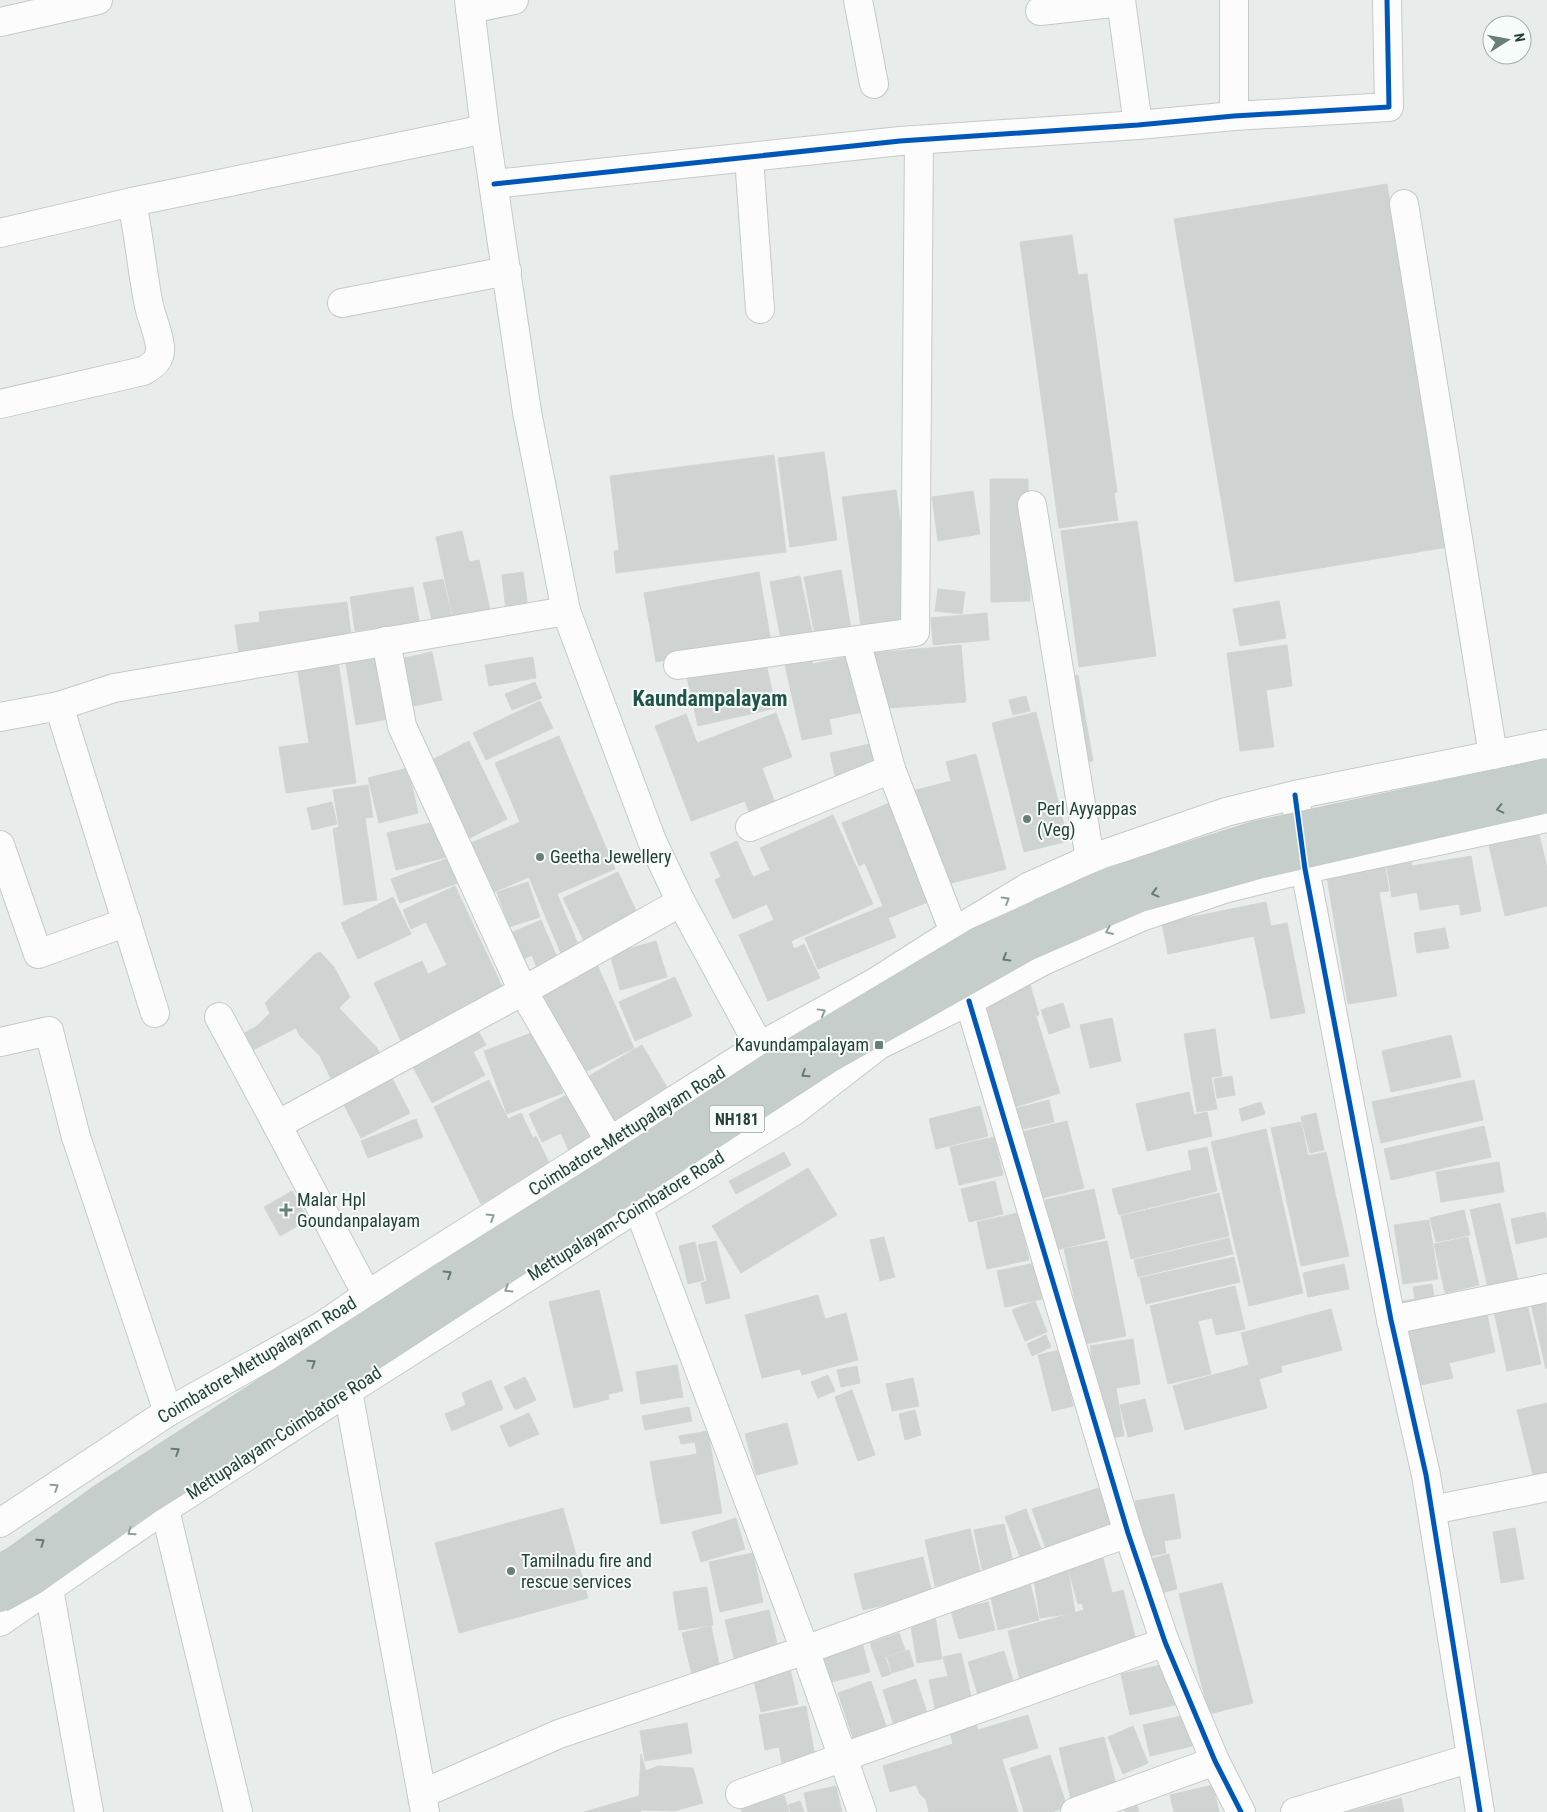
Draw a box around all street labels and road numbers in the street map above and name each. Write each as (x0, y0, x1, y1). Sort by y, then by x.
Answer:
street label: Coimbatore-Mettupalayam Road (524, 1061, 729, 1200)
road number: NH181 (710, 1106, 764, 1132)
street label: Mettupalayam-Coimbatore Road (523, 1146, 728, 1285)
street label: Coimbatore-Mettupalayam Road (154, 1292, 360, 1427)
street label: Mettupalayam-Coimbatore Road (182, 1362, 385, 1504)

